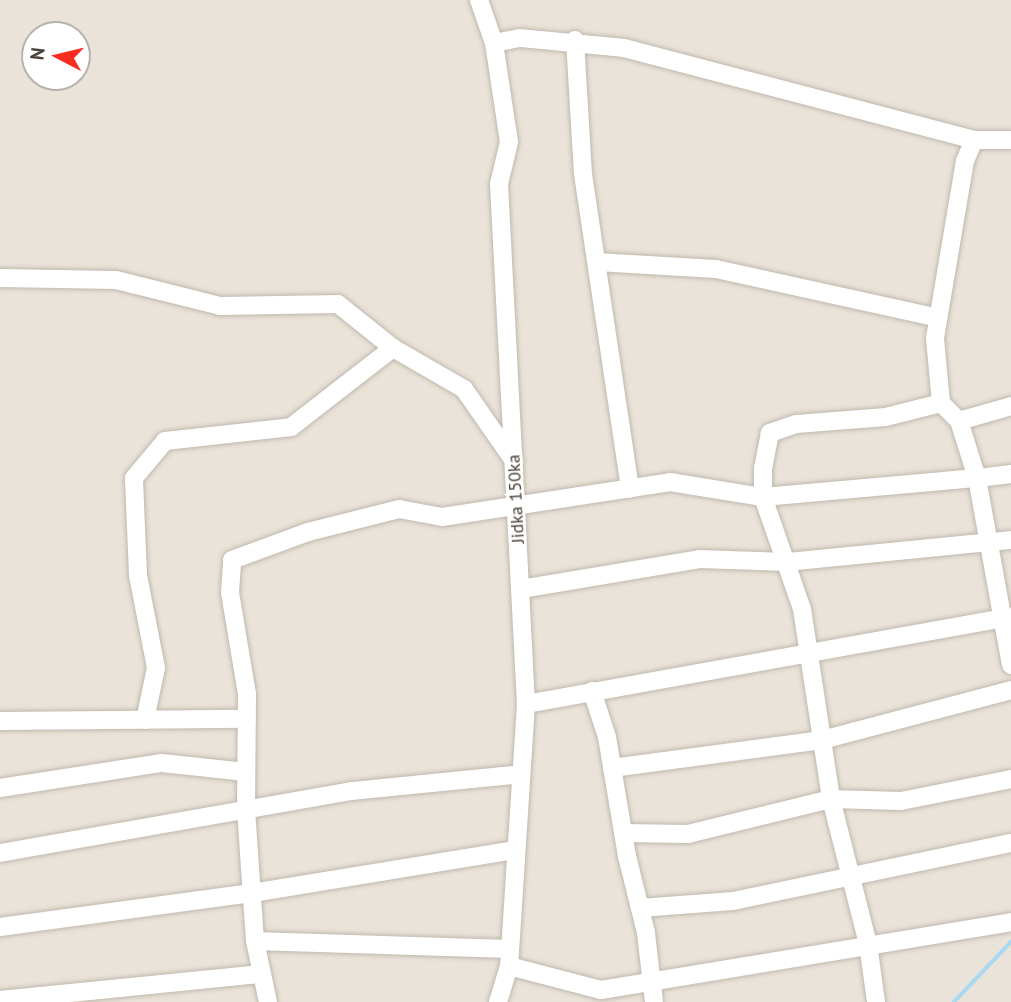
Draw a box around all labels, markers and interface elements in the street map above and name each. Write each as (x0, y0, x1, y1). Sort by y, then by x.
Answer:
north arrow (21, 21, 91, 91)
text: N (24, 46, 50, 61)
street label: Jidka 150ka (503, 454, 529, 544)

